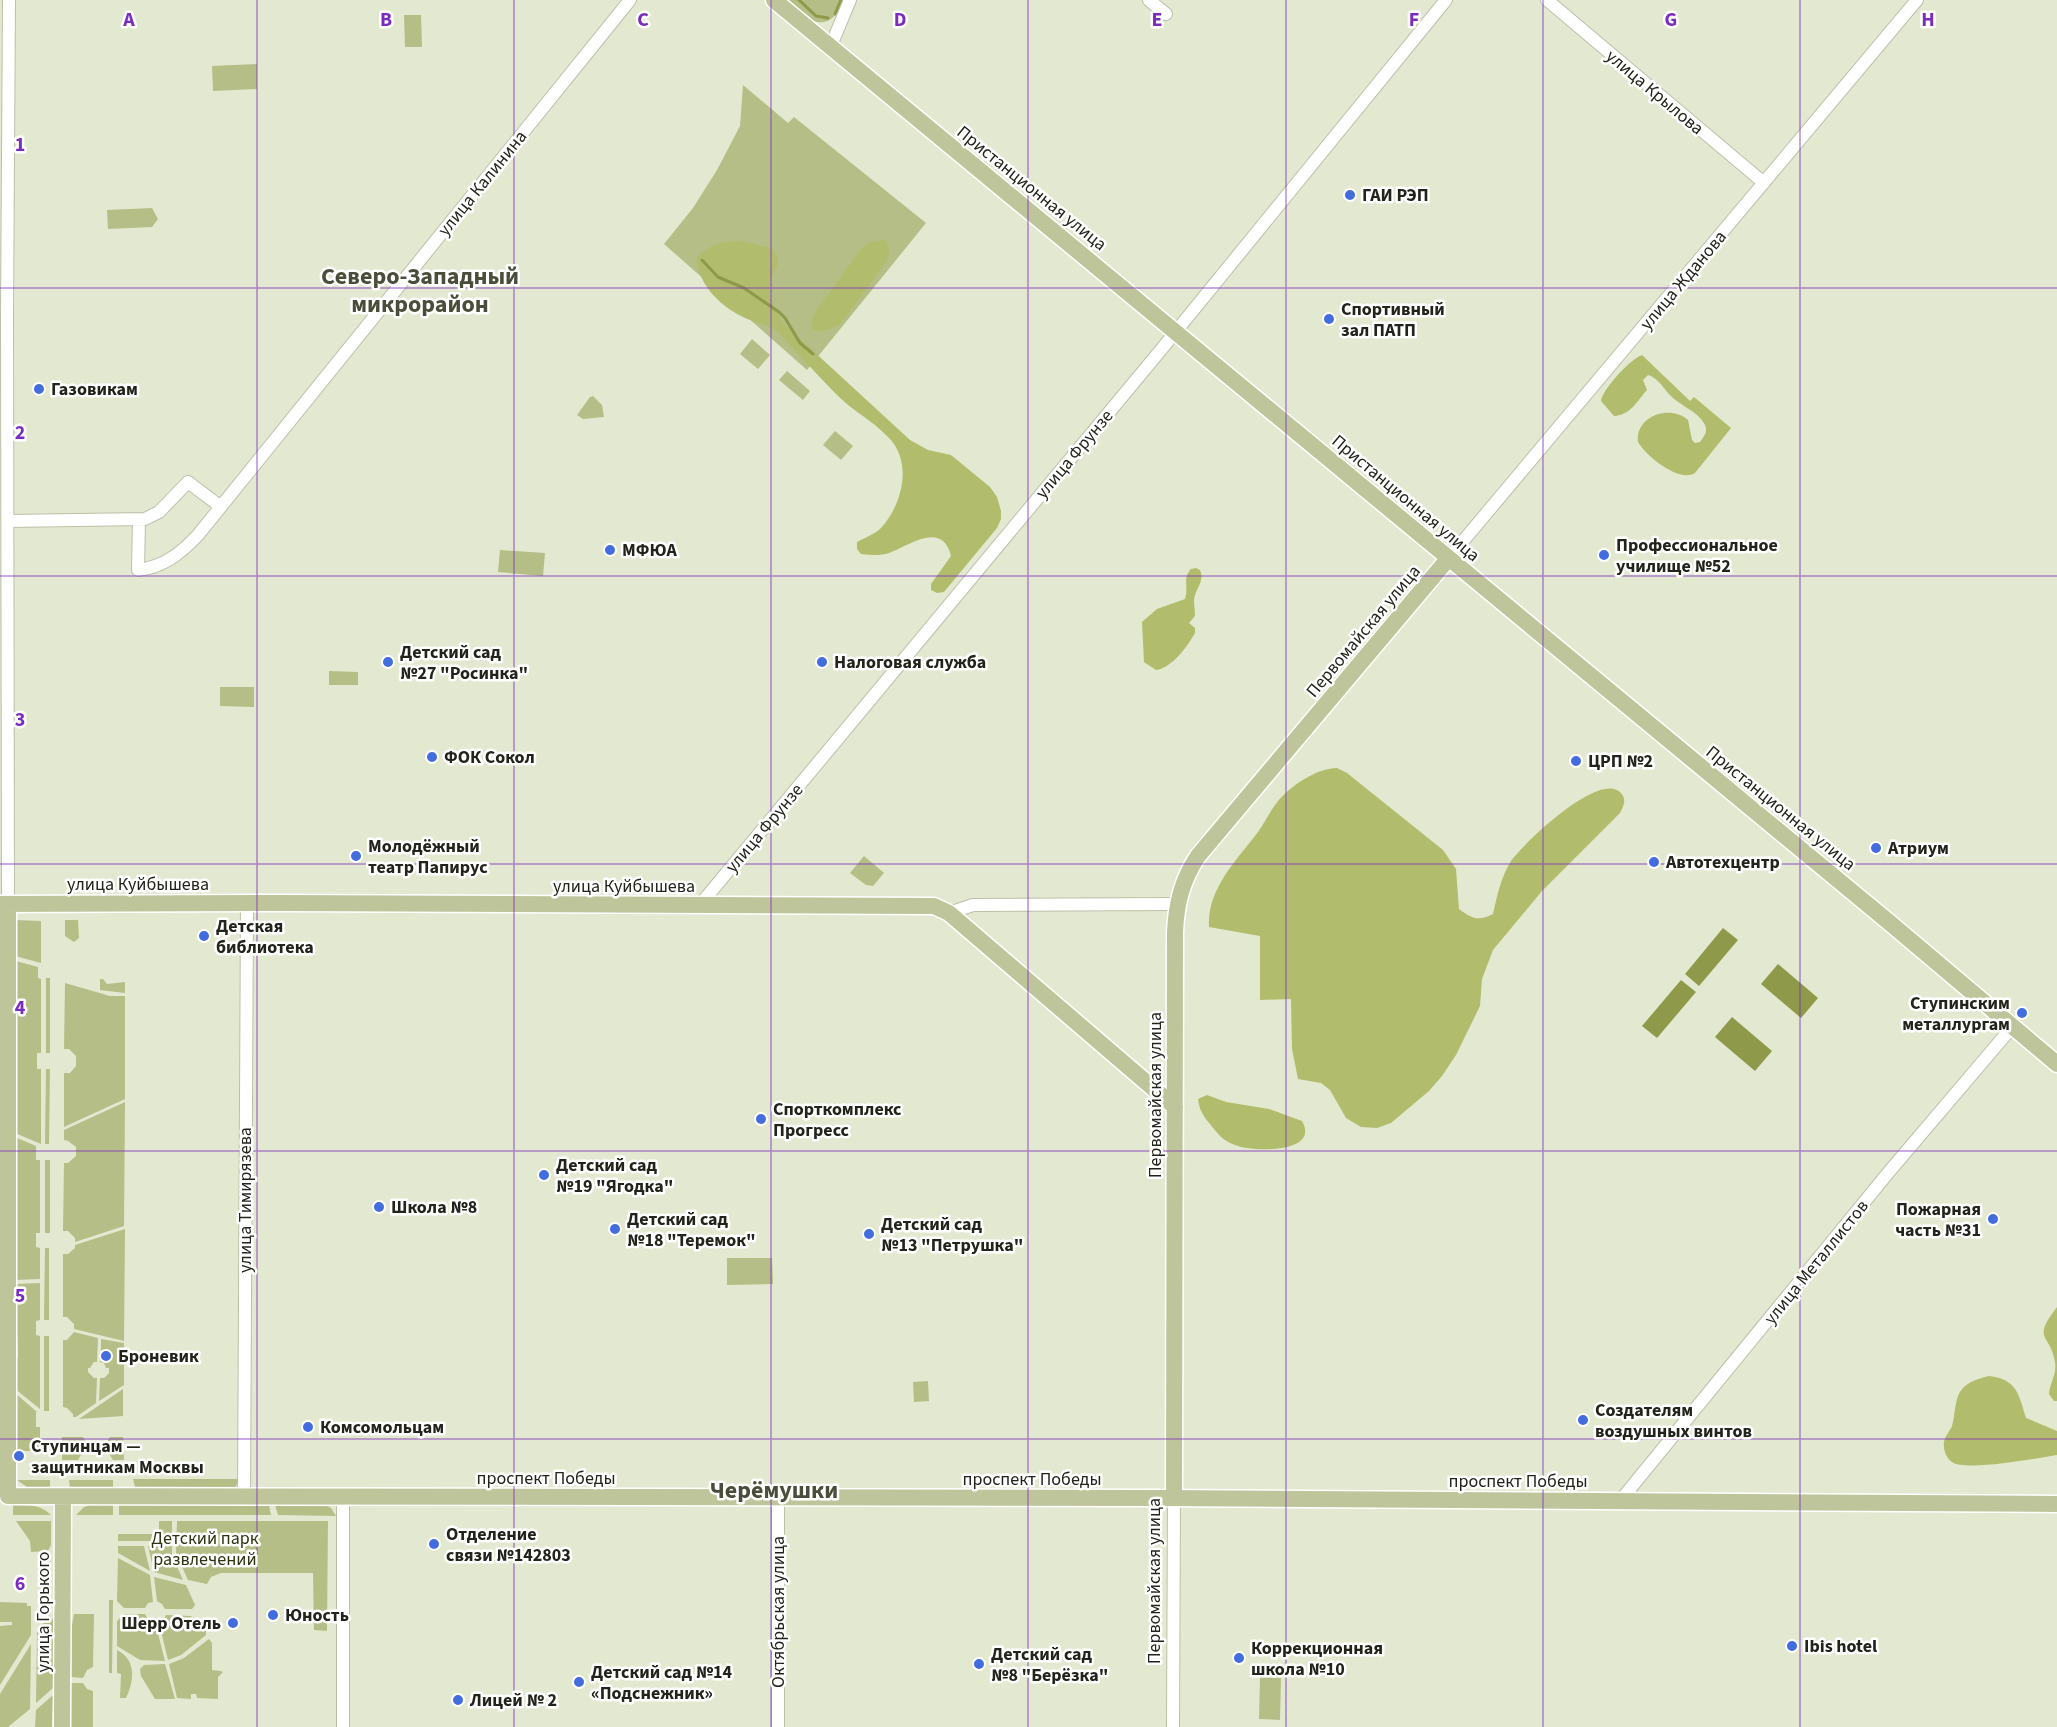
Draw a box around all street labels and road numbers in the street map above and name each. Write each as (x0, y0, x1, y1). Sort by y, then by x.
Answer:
street label: улица Крылова (1600, 44, 1709, 141)
street label: Пристанционная улица (951, 120, 1112, 257)
street label: улица Калинина (432, 125, 533, 241)
street label: улица Жданова (1634, 225, 1732, 335)
street label: улица Фрунзе (1030, 404, 1119, 504)
street label: Пристанционная улица (1326, 429, 1485, 568)
street label: Первомайская улица (1300, 560, 1426, 703)
street label: Пристанционная улица (1700, 740, 1861, 877)
street label: улица Фрунзе (720, 778, 809, 878)
street label: улица Куйбышева (67, 872, 209, 897)
street label: улица Куйбышева (553, 874, 695, 899)
street label: Первомайская улица (1143, 1012, 1168, 1178)
street label: улица Тимирязева (233, 1127, 258, 1273)
street label: улица Металлистов (1758, 1195, 1875, 1330)
street label: проспект Победы (476, 1466, 616, 1491)
street label: проспект Победы (962, 1467, 1102, 1492)
street label: проспект Победы (1448, 1469, 1588, 1494)
street label: Первомайская улица (1142, 1498, 1167, 1664)
street label: Октябрьская улица (766, 1536, 791, 1688)
street label: улица Горького (31, 1551, 56, 1673)

